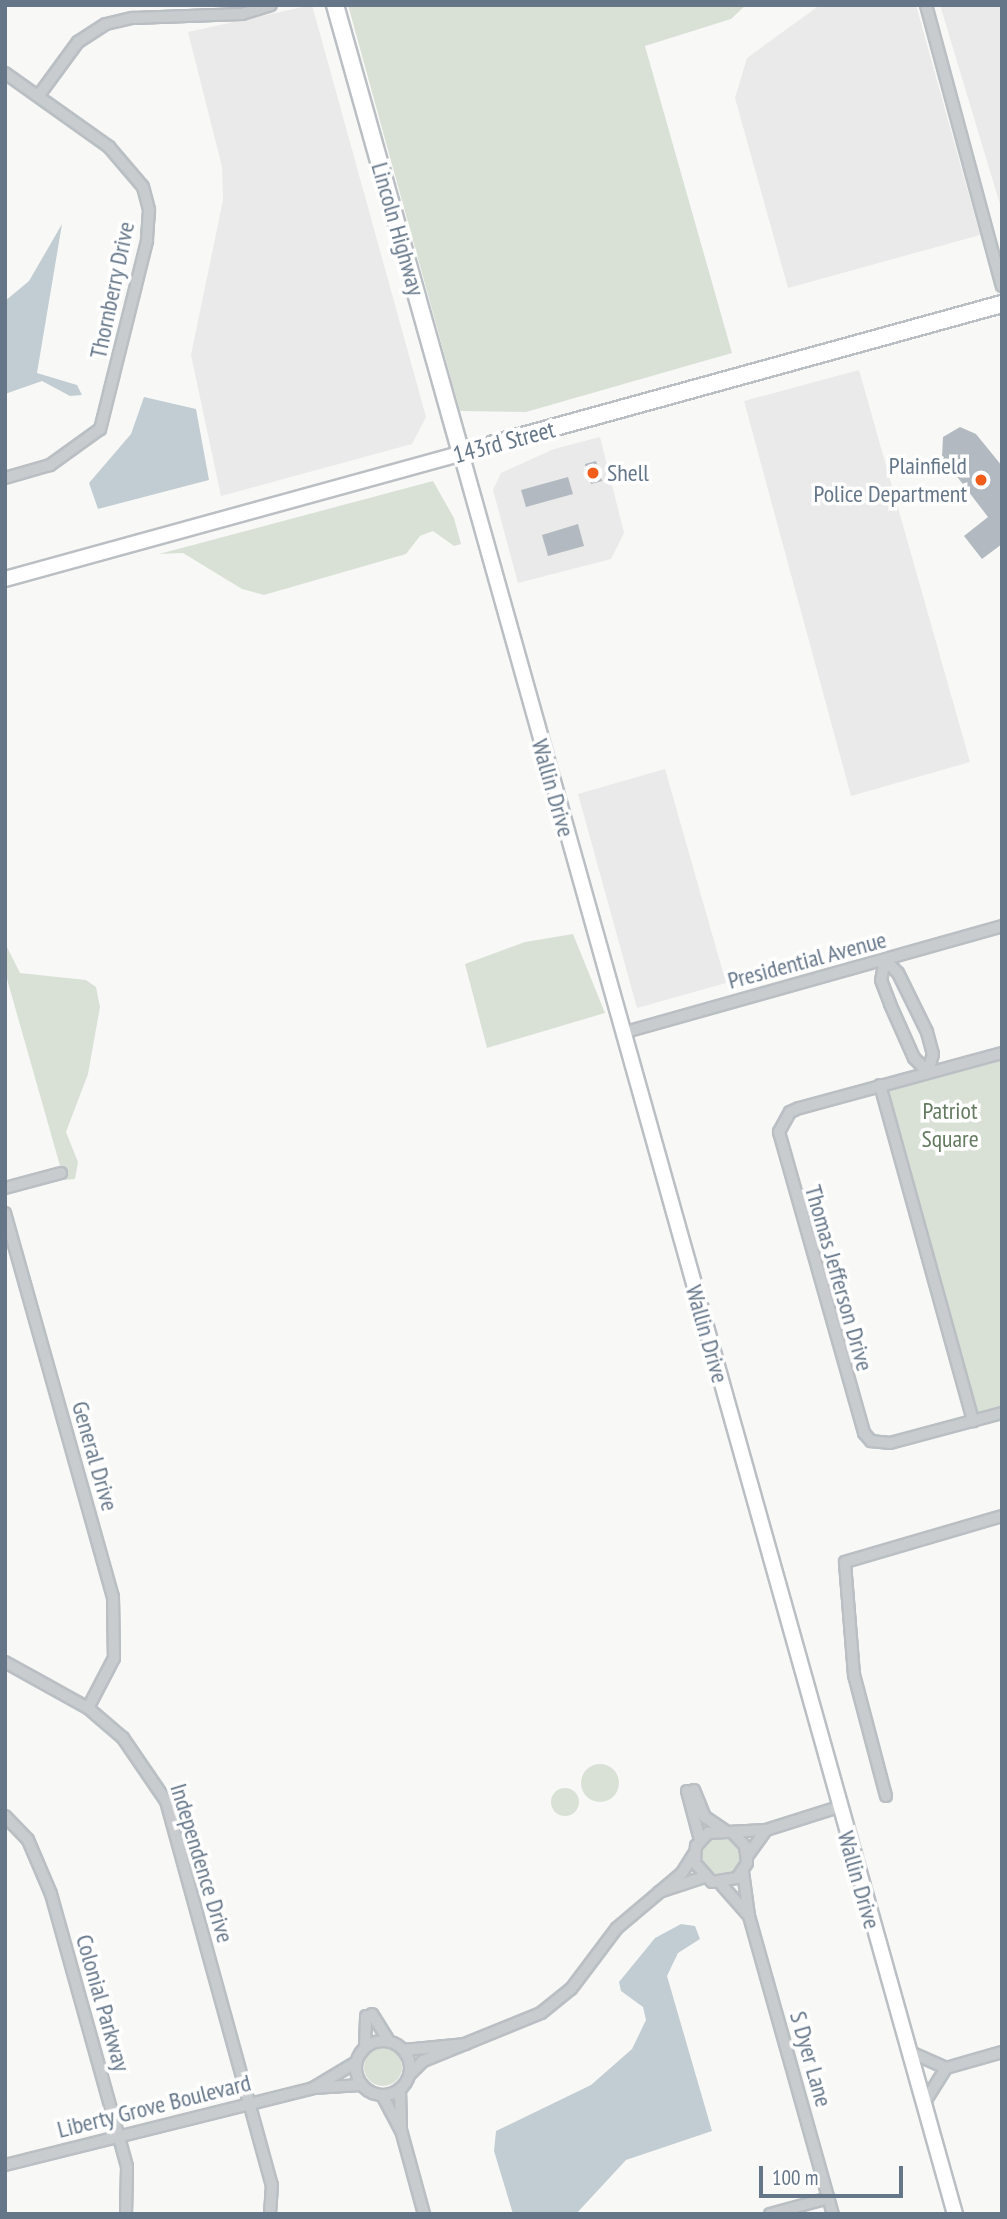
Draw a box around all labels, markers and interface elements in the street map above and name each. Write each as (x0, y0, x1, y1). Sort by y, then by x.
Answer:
street label: Lincoln Highway (365, 159, 431, 299)
street label: Thornberry Drive (83, 219, 141, 361)
street label: 143rd Street (450, 415, 558, 469)
place label: Plainfield Police Department (814, 452, 967, 508)
place label: Shell (607, 459, 649, 487)
marker: Shell (585, 465, 601, 481)
marker: Plainfield Police Department (973, 472, 989, 488)
street label: Wallin Drive (525, 736, 581, 840)
street label: Presidential Avenue (724, 925, 890, 995)
park label: Patriot Square (921, 1097, 979, 1153)
street label: Thomas Jefferson Drive (799, 1182, 879, 1374)
street label: Wallin Drive (679, 1282, 735, 1386)
street label: General Drive (66, 1398, 124, 1514)
street label: Independence Drive (164, 1780, 240, 1946)
street label: Wallin Drive (831, 1828, 887, 1932)
street label: Colonial Parkway (70, 1931, 136, 2075)
street label: S Dyer Lane (784, 2008, 838, 2110)
street label: Liberty Grove Boulevard (54, 2068, 254, 2144)
scale bar (762, 2152, 906, 2196)
text: 100 m (772, 2164, 818, 2191)

